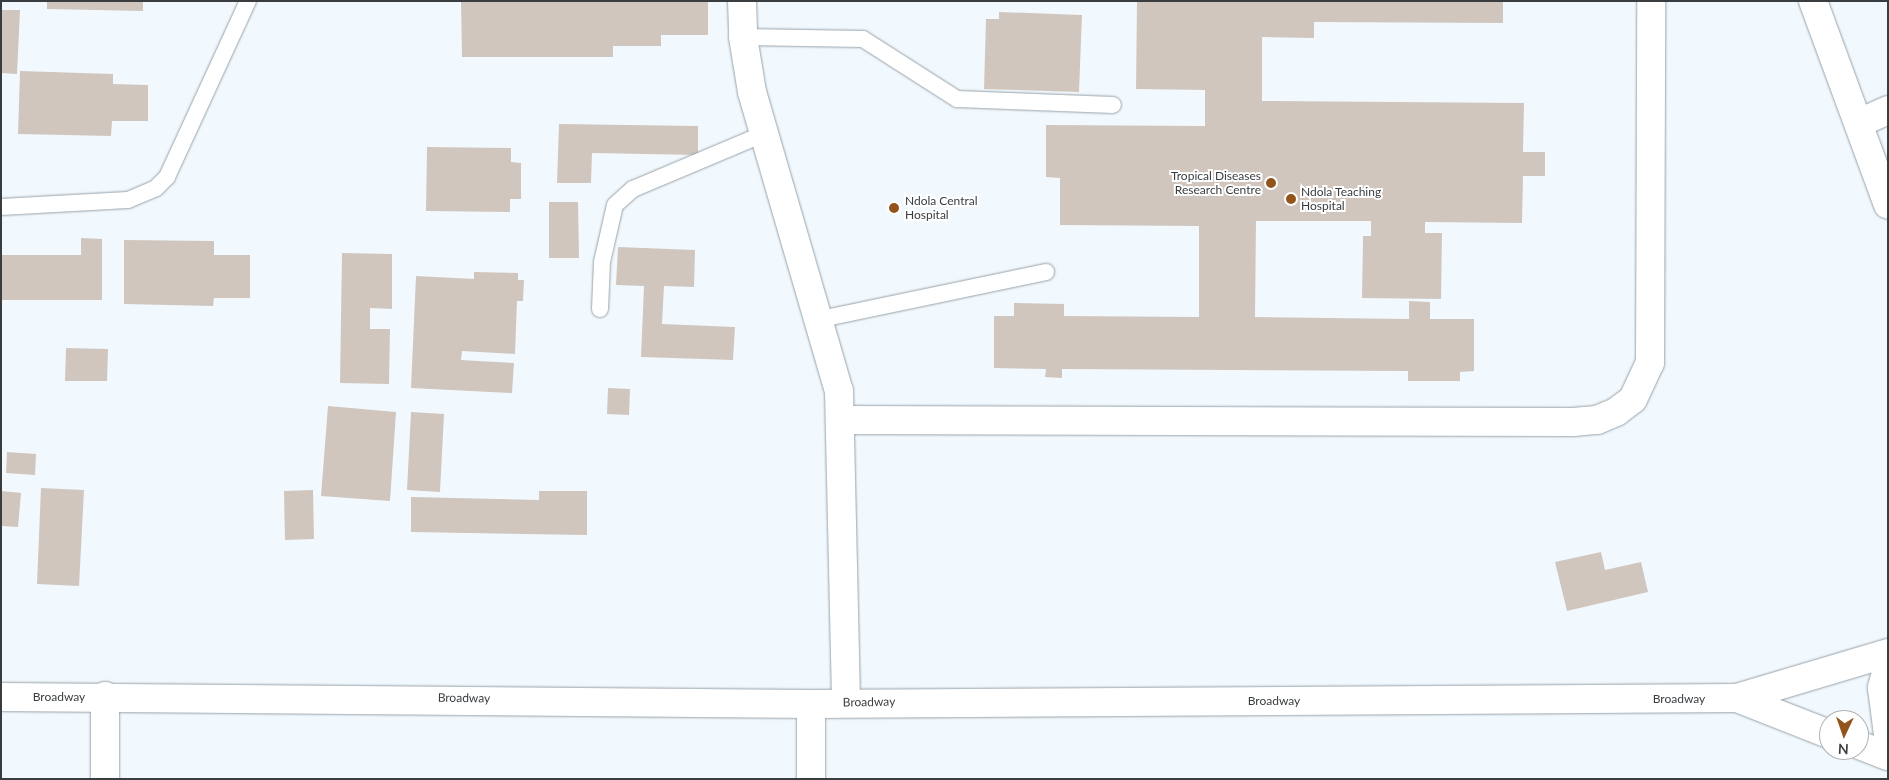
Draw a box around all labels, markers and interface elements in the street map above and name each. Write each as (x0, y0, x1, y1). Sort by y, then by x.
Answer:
place label: Tropical Diseases Research Centre (1171, 169, 1261, 197)
marker: Tropical Diseases Research Centre (1265, 177, 1277, 189)
place label: Ndola Teaching Hospital (1301, 185, 1382, 213)
marker: Ndola Teaching Hospital (1285, 193, 1297, 205)
place label: Ndola Central Hospital (905, 194, 978, 222)
marker: Ndola Central Hospital (887, 201, 901, 215)
street label: Broadway (33, 690, 85, 704)
street label: Broadway (438, 690, 490, 706)
street label: Broadway (1653, 692, 1705, 706)
street label: Broadway (843, 694, 895, 710)
street label: Broadway (1248, 694, 1300, 708)
north arrow (1819, 710, 1869, 760)
text: N (1837, 741, 1849, 758)

